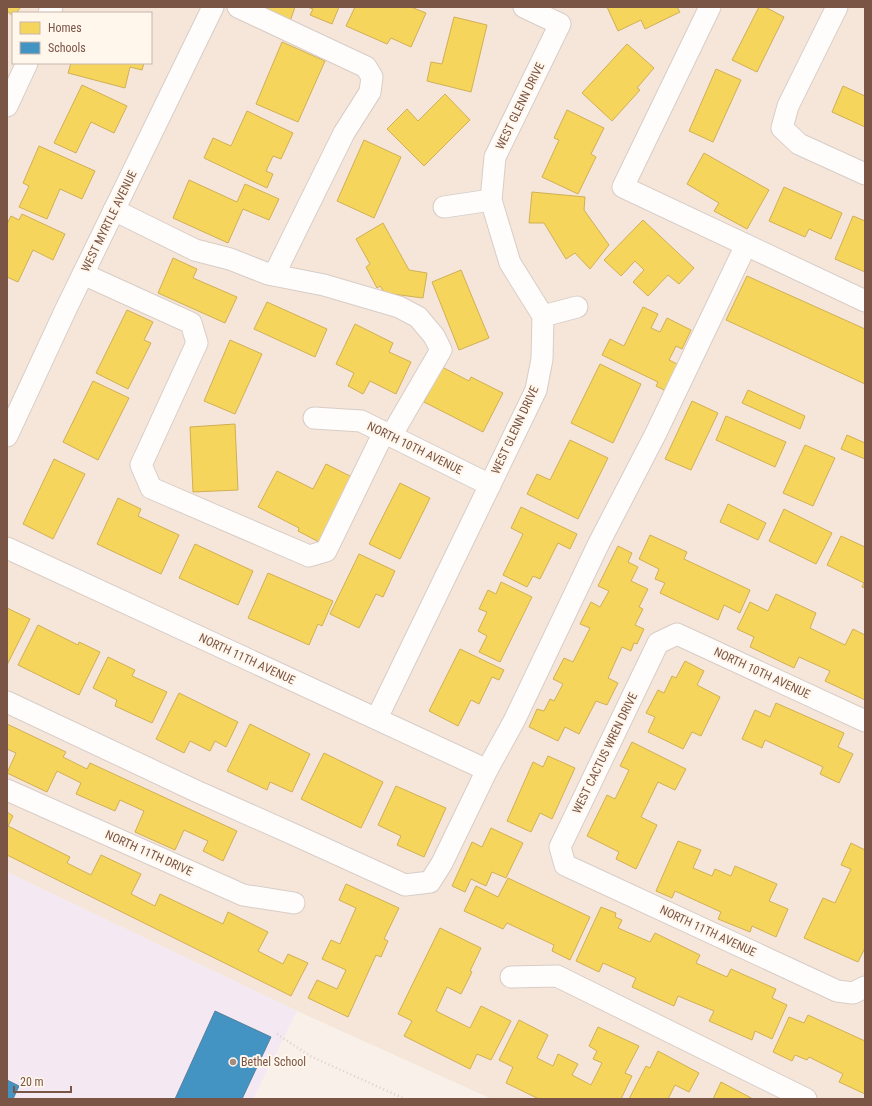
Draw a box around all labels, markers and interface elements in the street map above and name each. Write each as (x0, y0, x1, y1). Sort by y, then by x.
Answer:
legend (12, 12, 152, 64)
text: Homes (48, 21, 82, 35)
text: Schools (48, 41, 86, 55)
street label: WEST GLENN DRIVE (493, 60, 547, 152)
street label: WEST MYRTLE AVENUE (78, 168, 140, 274)
street label: WEST GLENN DRIVE (488, 384, 542, 476)
street label: NORTH 10TH AVENUE (365, 419, 465, 477)
street label: NORTH 11TH AVENUE (197, 631, 297, 687)
street label: NORTH 10TH AVENUE (712, 645, 812, 701)
street label: WEST CACTUS WREN DRIVE (570, 690, 640, 816)
street label: NORTH 11TH DRIVE (103, 827, 195, 879)
street label: NORTH 11TH AVENUE (658, 903, 758, 959)
place label: Bethel School (241, 1055, 306, 1069)
marker: Bethel School (228, 1057, 238, 1067)
scale bar (14, 1068, 71, 1094)
text: 20 m (20, 1075, 44, 1089)

